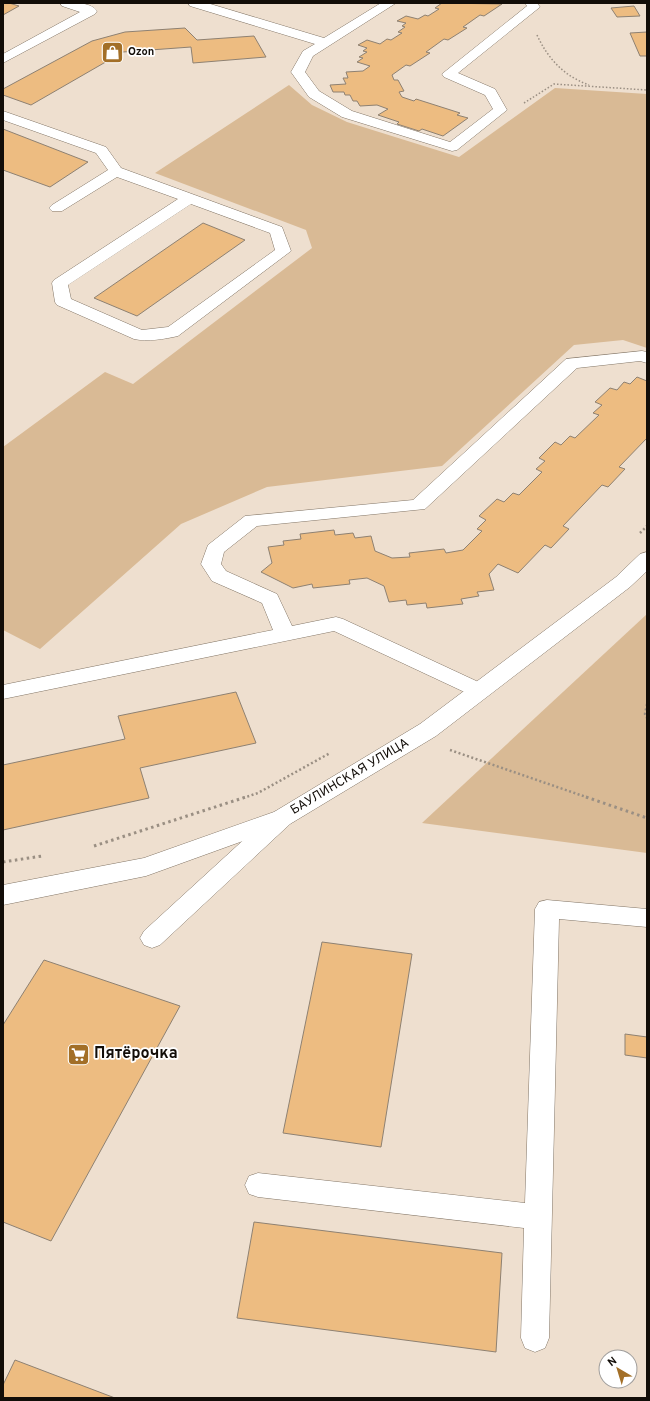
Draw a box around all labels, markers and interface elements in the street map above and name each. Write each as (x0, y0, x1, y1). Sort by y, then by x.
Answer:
shop icon: Ozon (99, 39, 125, 65)
place label: Ozon (128, 45, 154, 59)
street label: БАУЛИНСКАЯ УЛИЦА (288, 735, 412, 819)
supermarket icon: Пятёрочка (66, 1041, 92, 1067)
place label: Пятёрочка (94, 1044, 178, 1064)
north arrow (598, 1349, 638, 1389)
text: N (605, 1354, 620, 1370)

